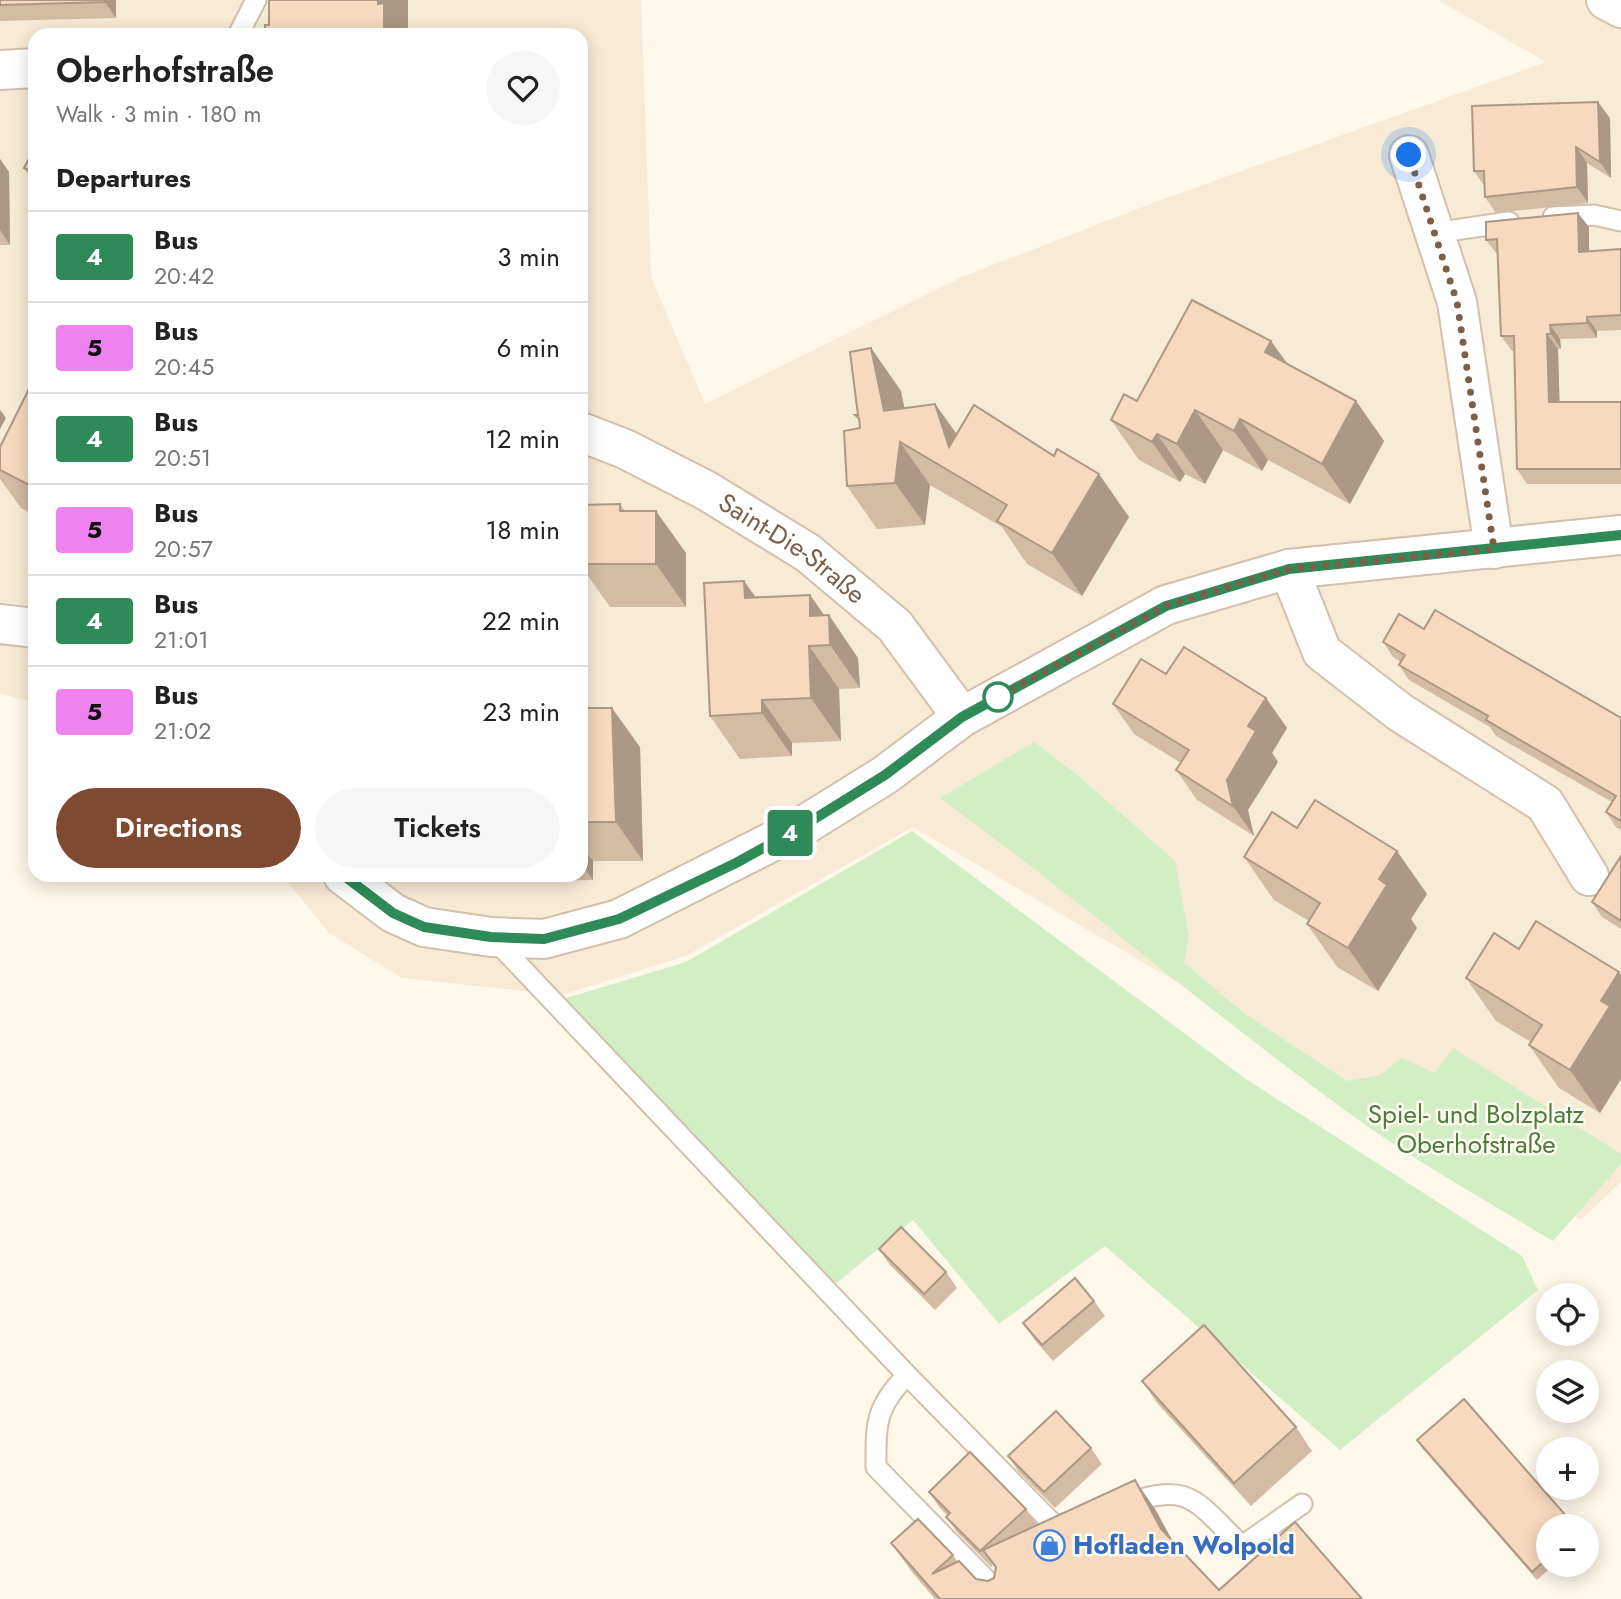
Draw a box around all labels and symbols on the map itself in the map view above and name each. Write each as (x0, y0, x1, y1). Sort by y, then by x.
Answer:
your location (1391, 137, 1426, 172)
street label: Saint-Die-Straße (711, 483, 874, 613)
unlabelled marker (983, 682, 1013, 712)
line badge: 4 (767, 810, 813, 856)
park label: Spiel- und Bolzplatz Oberhofstraße (1368, 1095, 1584, 1163)
place label: Hofladen Wolpold (1073, 1526, 1295, 1564)
shop icon: Hofladen Wolpold (1033, 1528, 1067, 1562)

